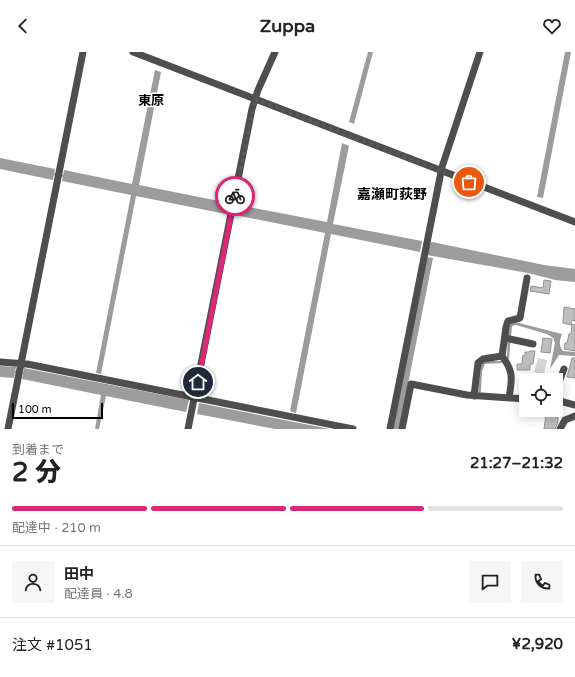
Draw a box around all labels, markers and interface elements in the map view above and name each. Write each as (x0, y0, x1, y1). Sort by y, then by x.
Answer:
icon: back (12, 15, 34, 37)
text: Zuppa (260, 15, 315, 37)
icon: heart (541, 15, 563, 37)
district label: 東原 (138, 93, 164, 109)
pin (452, 165, 486, 199)
icon: bag (458, 171, 480, 193)
courier (215, 176, 255, 216)
icon: bike (224, 185, 246, 207)
district label: 嘉瀬町荻野 (357, 186, 427, 203)
pin (181, 365, 215, 399)
icon: home (187, 371, 209, 393)
map controls (519, 373, 563, 417)
button: locate (519, 373, 563, 417)
scale bar (12, 401, 103, 420)
text: 100 m (18, 403, 52, 416)
text: 到着まで (12, 442, 64, 458)
text: 21:27–21:32 (470, 454, 563, 472)
text: 2 分 (12, 457, 61, 488)
text: 配達中 · 210 m (12, 520, 101, 536)
button: person (12, 561, 54, 603)
button: chat (469, 561, 511, 603)
button: phone (521, 561, 563, 603)
text: 田中 (64, 565, 94, 583)
text: 配達員 · 4.8 (64, 586, 133, 602)
text: ¥2,920 (512, 635, 563, 653)
text: 注文 #1051 (12, 636, 93, 654)

